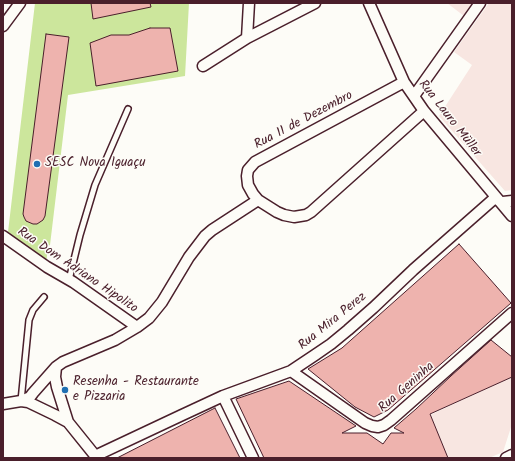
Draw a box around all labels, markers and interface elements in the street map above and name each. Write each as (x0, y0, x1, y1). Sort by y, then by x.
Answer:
street label: Rua Lauro Müller (414, 78, 484, 160)
street label: Rua 11 de Dezembro (252, 88, 356, 154)
place label: SESC Nova Iguaçu (45, 156, 146, 172)
marker: SESC Nova Iguaçu (32, 159, 42, 169)
street label: Rua Dom Adriano Hipolito (14, 225, 140, 317)
street label: Rua Mira Perez (296, 290, 370, 354)
street label: Rua Geninha (376, 359, 438, 417)
place label: Resenha - Restaurante e Pizzaria (73, 375, 199, 406)
marker: Resenha - Restaurante e Pizzaria (60, 385, 70, 395)

